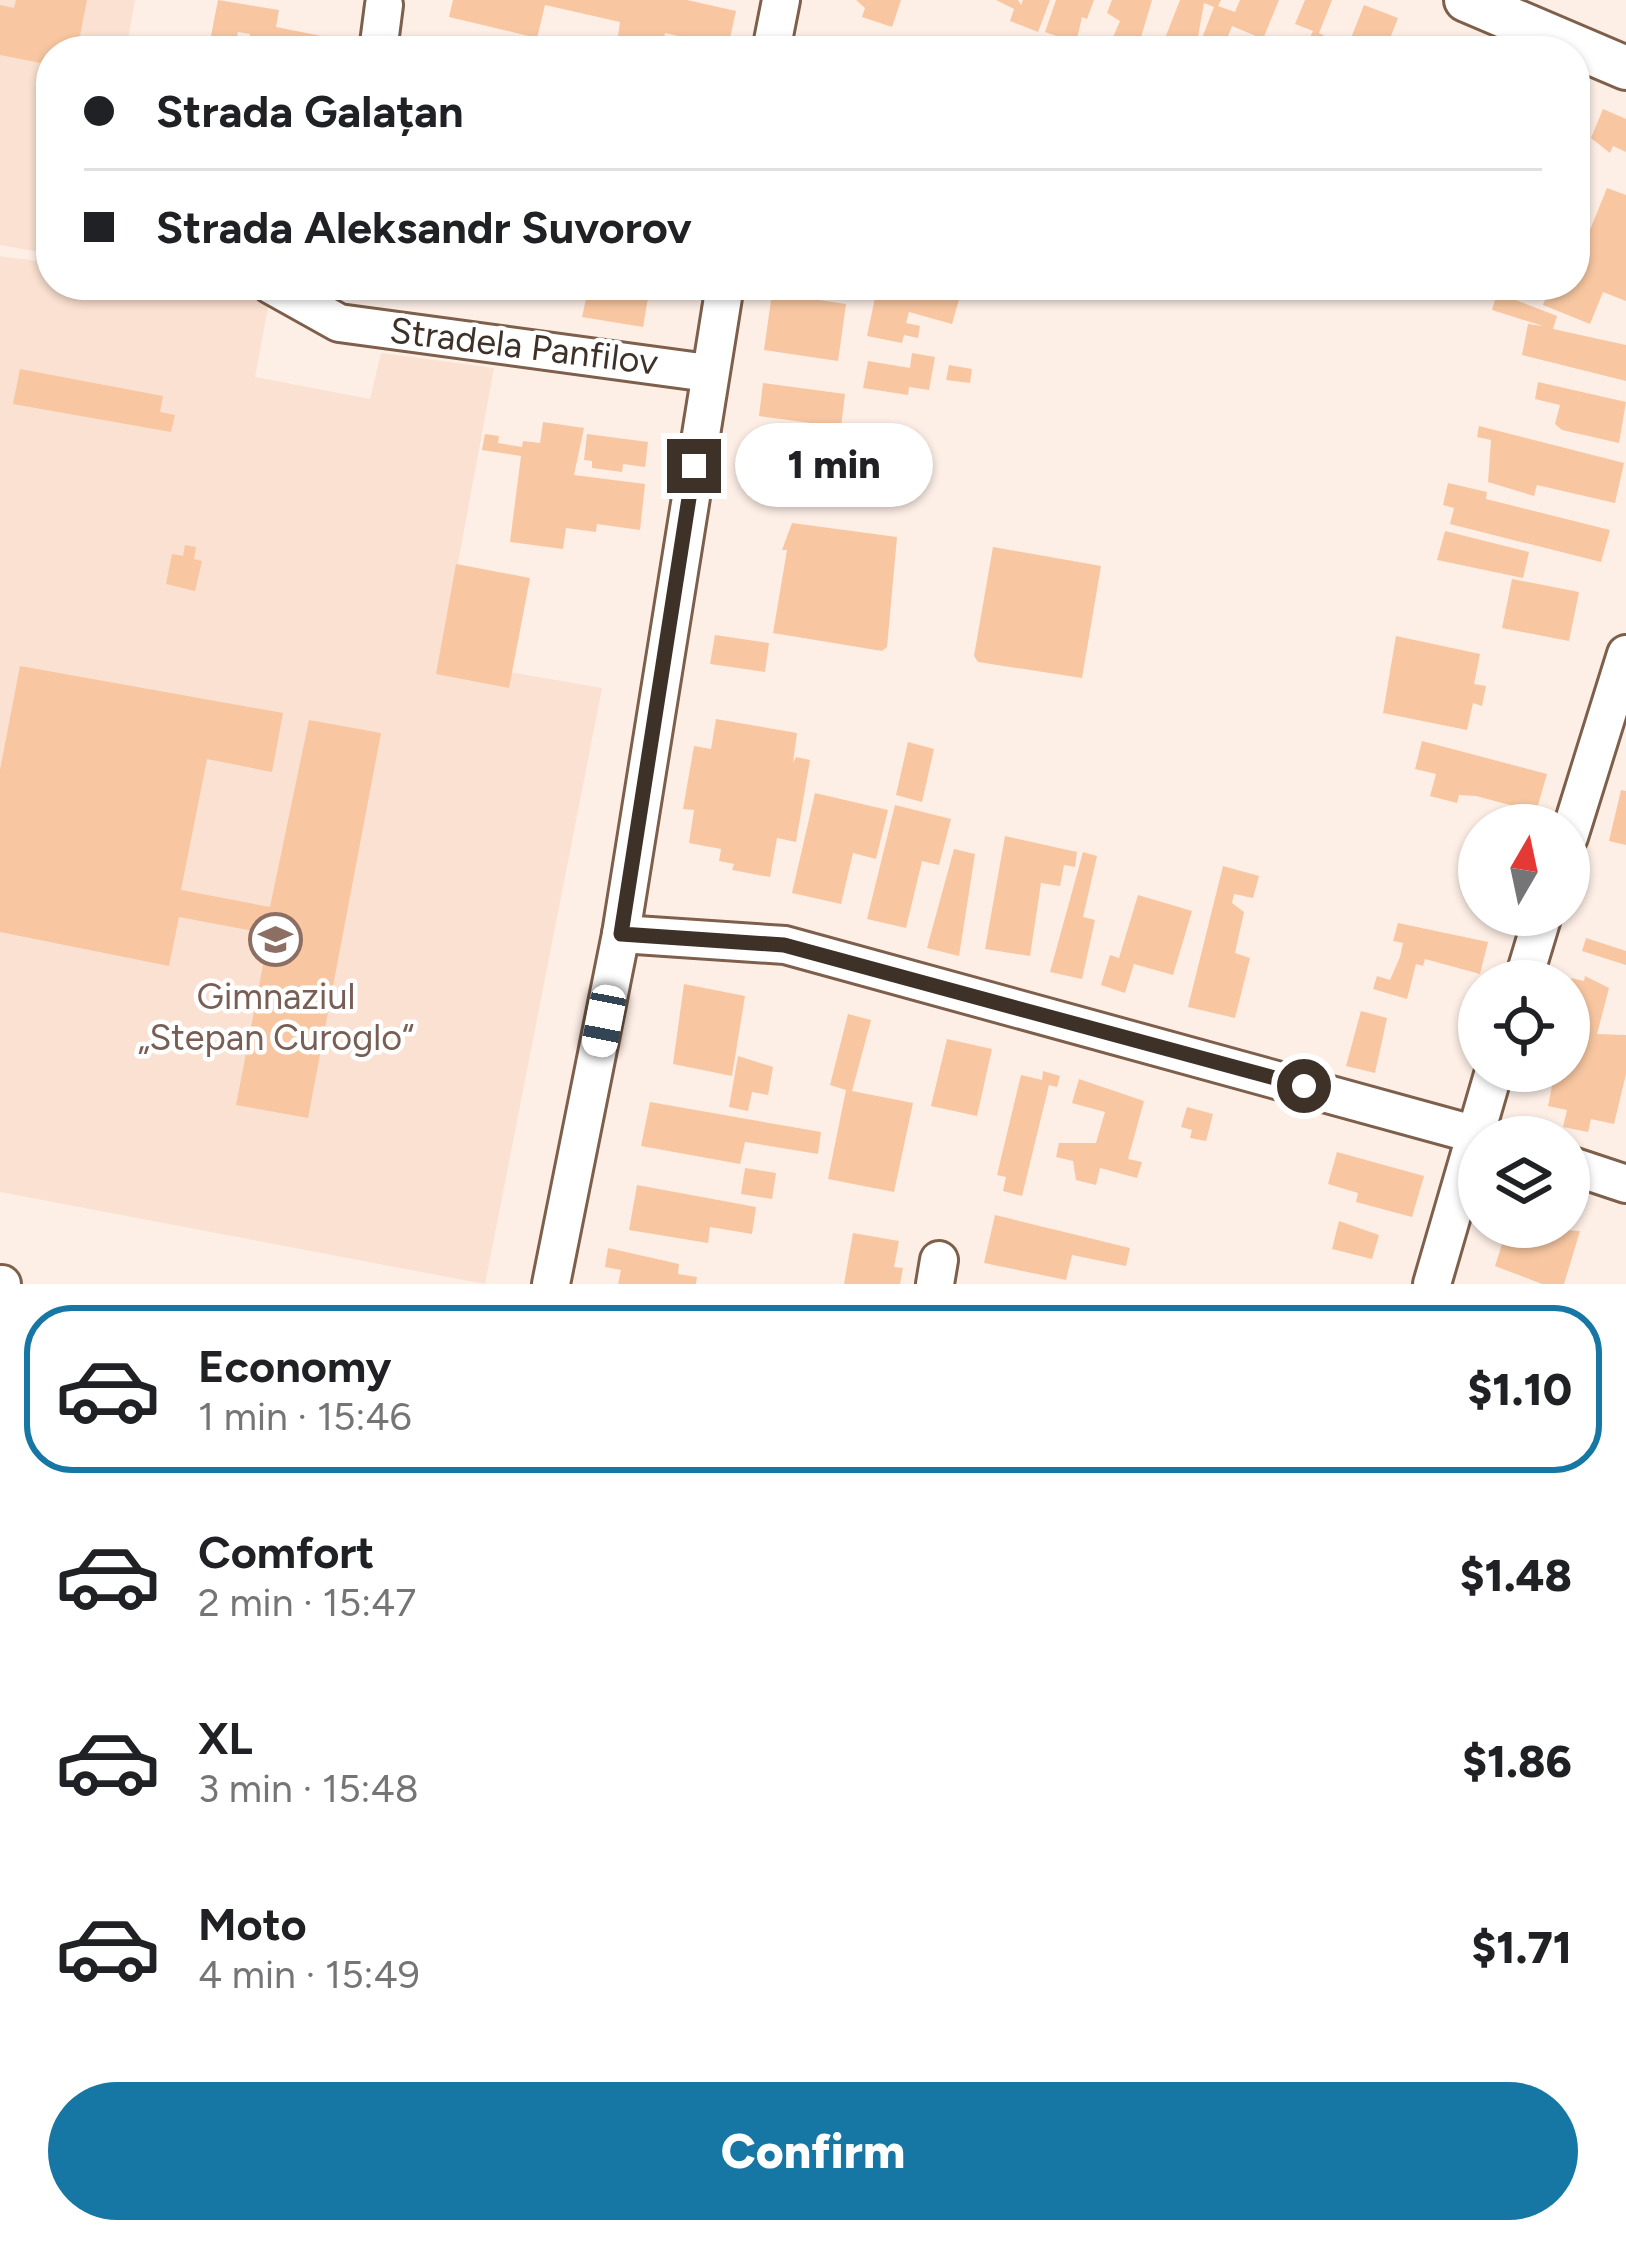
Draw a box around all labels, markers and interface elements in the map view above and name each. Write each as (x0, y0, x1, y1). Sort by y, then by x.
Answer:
text: Strada Galațan (156, 84, 464, 138)
text: Strada Aleksandr Suvorov (156, 200, 692, 254)
street label: Stradela Panfilov (387, 308, 661, 384)
callout: 1 min (736, 424, 934, 508)
route end (667, 439, 721, 493)
text: 1 min (787, 441, 881, 488)
north arrow (1458, 804, 1590, 936)
map controls (1458, 804, 1590, 1248)
school or university icon: Gimnaziul „Stepan Curoglo“ (248, 912, 304, 968)
button: locate (1458, 960, 1590, 1092)
place label: Gimnaziul „Stepan Curoglo“ (138, 975, 414, 1059)
car (579, 982, 629, 1060)
route start (1277, 1059, 1331, 1113)
button: layers (1458, 1116, 1590, 1248)
icon: car (54, 1335, 162, 1443)
text: Economy (198, 1339, 391, 1393)
text: $1.10 (1468, 1362, 1572, 1416)
text: 1 min · 15:46 (198, 1393, 412, 1440)
icon: car (54, 1521, 162, 1629)
text: Comfort (198, 1525, 374, 1579)
text: $1.48 (1460, 1548, 1572, 1602)
text: 2 min · 15:47 (198, 1579, 416, 1626)
icon: car (54, 1707, 162, 1815)
text: XL (198, 1711, 253, 1765)
text: $1.86 (1462, 1734, 1572, 1788)
text: 3 min · 15:48 (198, 1765, 419, 1812)
icon: car (54, 1893, 162, 2001)
text: Moto (198, 1897, 307, 1951)
text: $1.71 (1472, 1920, 1572, 1974)
text: 4 min · 15:49 (198, 1951, 420, 1998)
button: Confirm (48, 2082, 1578, 2220)

